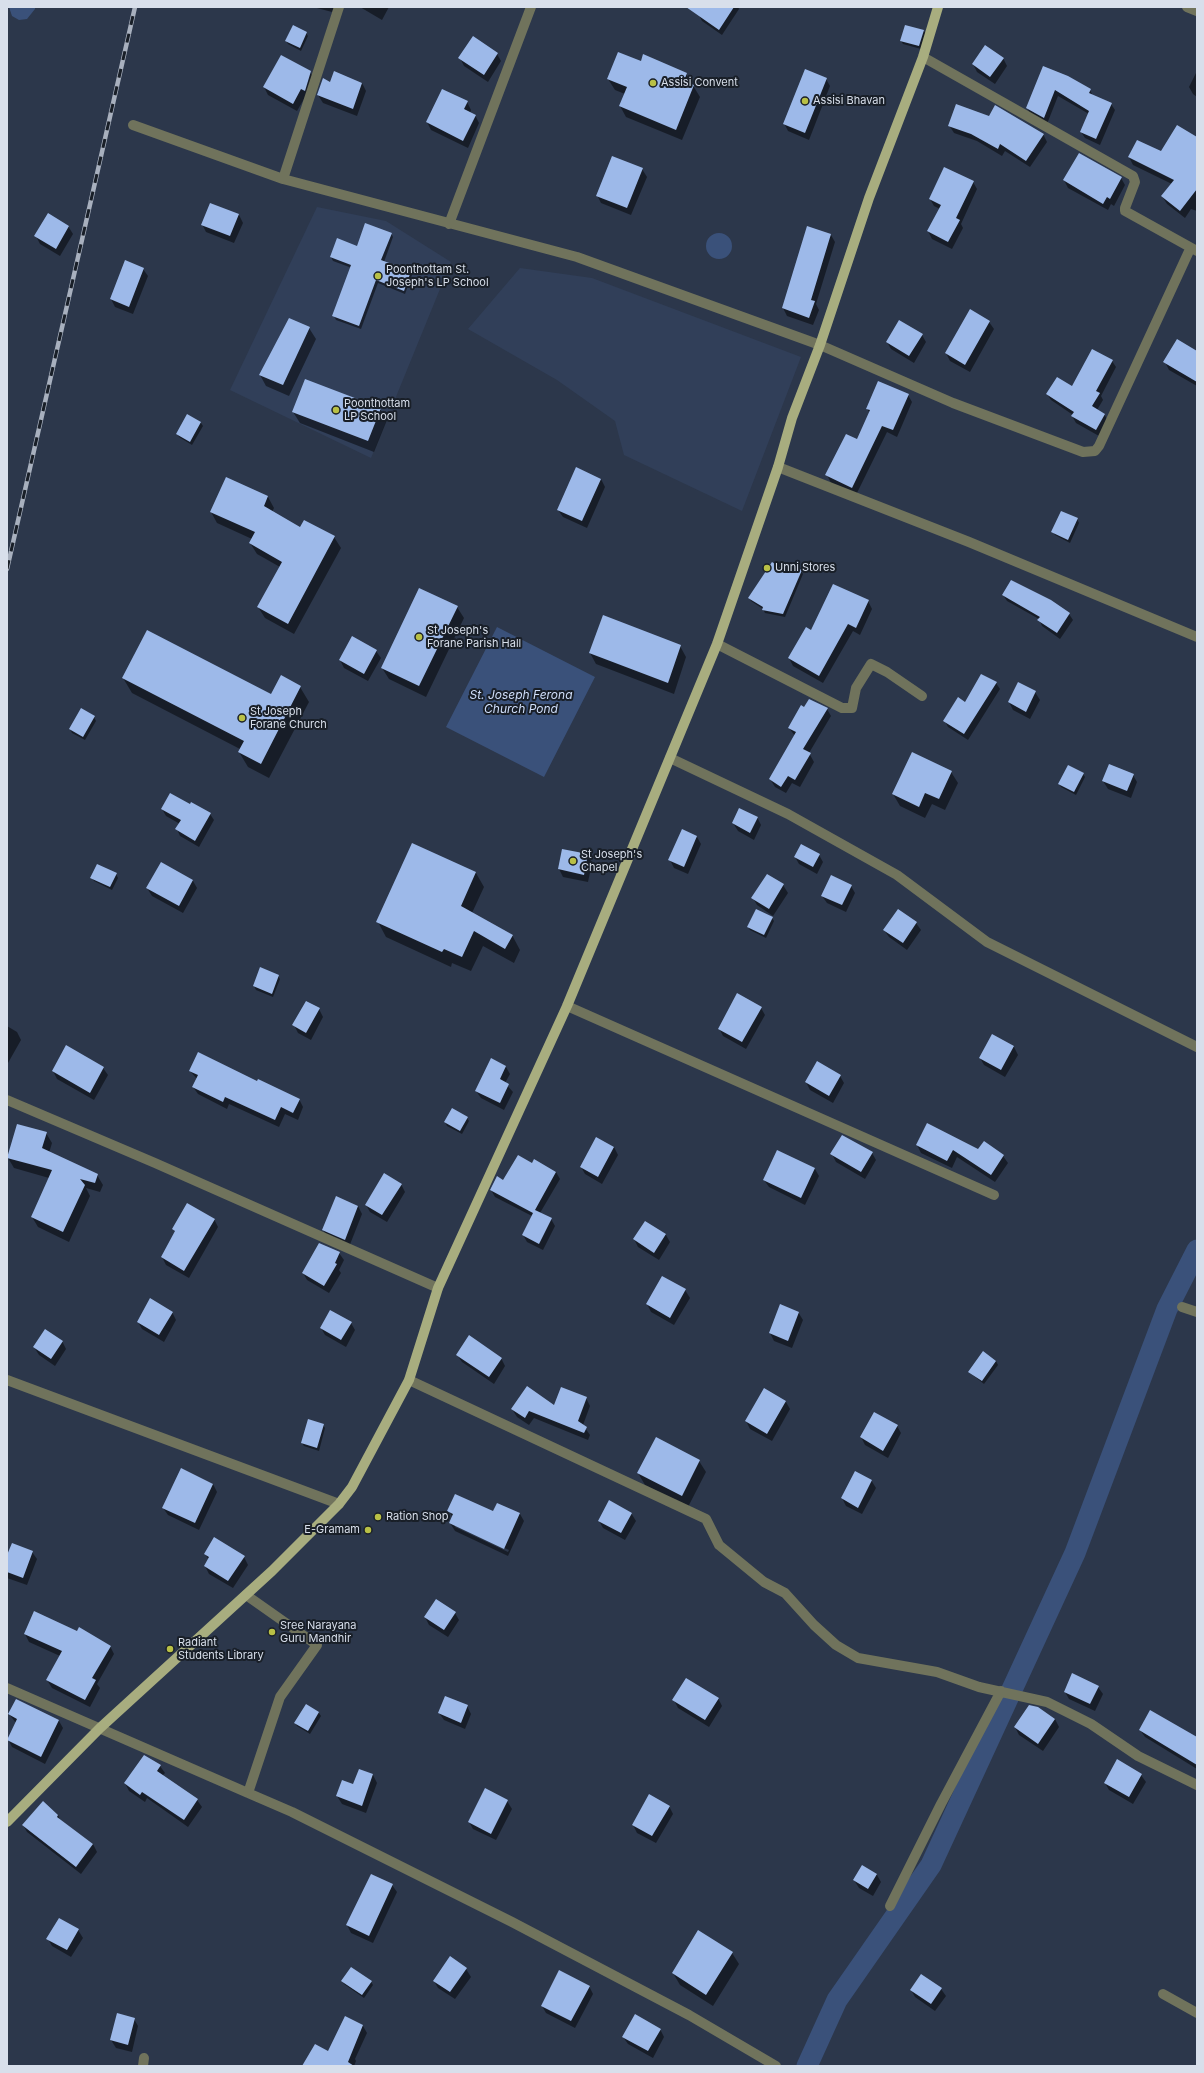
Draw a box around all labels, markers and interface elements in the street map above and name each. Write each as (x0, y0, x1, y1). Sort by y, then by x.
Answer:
place label: Assisi Convent (661, 76, 738, 90)
marker: Assisi Convent (648, 78, 658, 88)
place label: Assisi Bhavan (813, 94, 885, 108)
marker: Assisi Bhavan (800, 96, 810, 106)
place label: Poonthottam St. Joseph's LP School (386, 263, 489, 289)
marker: Poonthottam St. Joseph's LP School (373, 271, 383, 281)
place label: Poonthottam LP School (344, 397, 410, 423)
marker: Poonthottam LP School (331, 405, 341, 415)
place label: Unni Stores (775, 561, 835, 575)
marker: Unni Stores (762, 563, 772, 573)
place label: St Joseph's Forane Parish Hall (427, 624, 521, 650)
marker: St Joseph's Forane Parish Hall (414, 632, 424, 642)
water label: St. Joseph Ferona Church Pond (469, 688, 573, 716)
place label: St Joseph Forane Church (250, 705, 327, 731)
marker: St Joseph Forane Church (237, 713, 247, 723)
place label: St Joseph's Chapel (581, 848, 642, 874)
marker: St Joseph's Chapel (568, 856, 578, 866)
place label: Ration Shop (386, 1510, 449, 1524)
marker: Ration Shop (373, 1512, 383, 1522)
place label: E-Gramam (304, 1523, 360, 1537)
marker: E-Gramam (363, 1525, 373, 1535)
place label: Sree Narayana Guru Mandhir (280, 1619, 357, 1645)
marker: Sree Narayana Guru Mandhir (267, 1627, 277, 1637)
place label: Radiant Students Library (178, 1636, 264, 1662)
marker: Radiant Students Library (165, 1644, 175, 1654)

